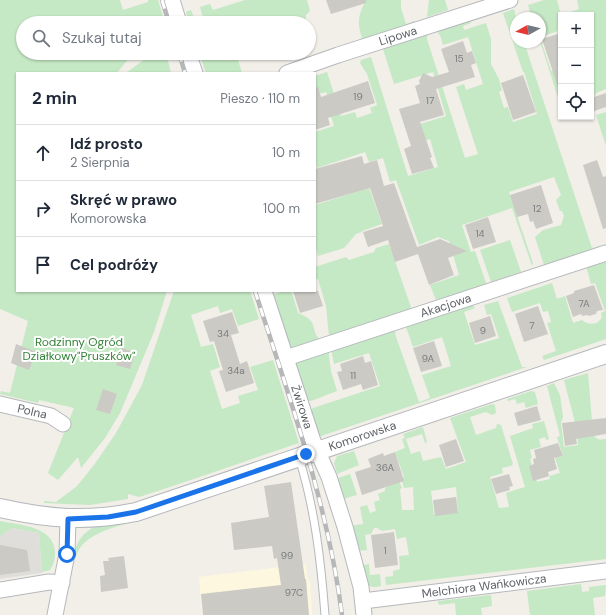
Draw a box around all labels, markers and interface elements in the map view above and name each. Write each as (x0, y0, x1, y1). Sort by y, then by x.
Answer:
north arrow (510, 12, 546, 48)
map controls (558, 12, 594, 120)
button: + (558, 12, 594, 48)
search box (16, 16, 316, 60)
street label: Lipowa (377, 22, 419, 49)
icon: search (30, 27, 52, 49)
text: Szukaj tutaj (62, 28, 142, 48)
button: − (558, 48, 594, 84)
house number: 15 (454, 52, 464, 65)
button: locate (558, 84, 594, 120)
text: 2 min (32, 87, 77, 109)
text: Pieszo · 110 m (220, 90, 300, 107)
house number: 19 (353, 90, 363, 103)
house number: 17 (426, 94, 434, 107)
text: Idź prosto (70, 134, 143, 154)
icon: ahead (32, 142, 54, 164)
text: 10 m (272, 144, 300, 161)
text: 2 Sierpnia (70, 154, 130, 171)
text: Skręć w prawo (70, 190, 177, 210)
icon: right (32, 198, 54, 220)
text: 100 m (263, 200, 300, 217)
house number: 12 (533, 202, 542, 215)
text: Komorowska (70, 210, 146, 227)
house number: 14 (475, 227, 485, 240)
icon: arrive (32, 254, 54, 276)
text: Cel podróży (70, 255, 158, 275)
street label: Akacjowa (418, 290, 473, 321)
house number: 7A (578, 297, 590, 310)
house number: 7 (529, 319, 535, 332)
house number: 9 (480, 324, 486, 337)
house number: 34 (217, 327, 229, 340)
park label: Rodzinny Ogród Działkowy"Pruszków" (23, 334, 136, 364)
house number: 9A (422, 352, 435, 365)
house number: 34a (227, 364, 245, 377)
house number: 11 (350, 369, 356, 382)
street label: Żwirowa (287, 383, 316, 431)
street label: Polna (16, 400, 48, 423)
street label: Komorowska (326, 417, 398, 455)
route end (297, 445, 315, 463)
house number: 36A (376, 461, 395, 474)
house number: 1 (383, 544, 387, 557)
route start (58, 545, 76, 563)
house number: 99 (281, 549, 293, 562)
street label: Melchiora Wańkowicza (421, 570, 547, 602)
house number: 97C (285, 586, 303, 599)

